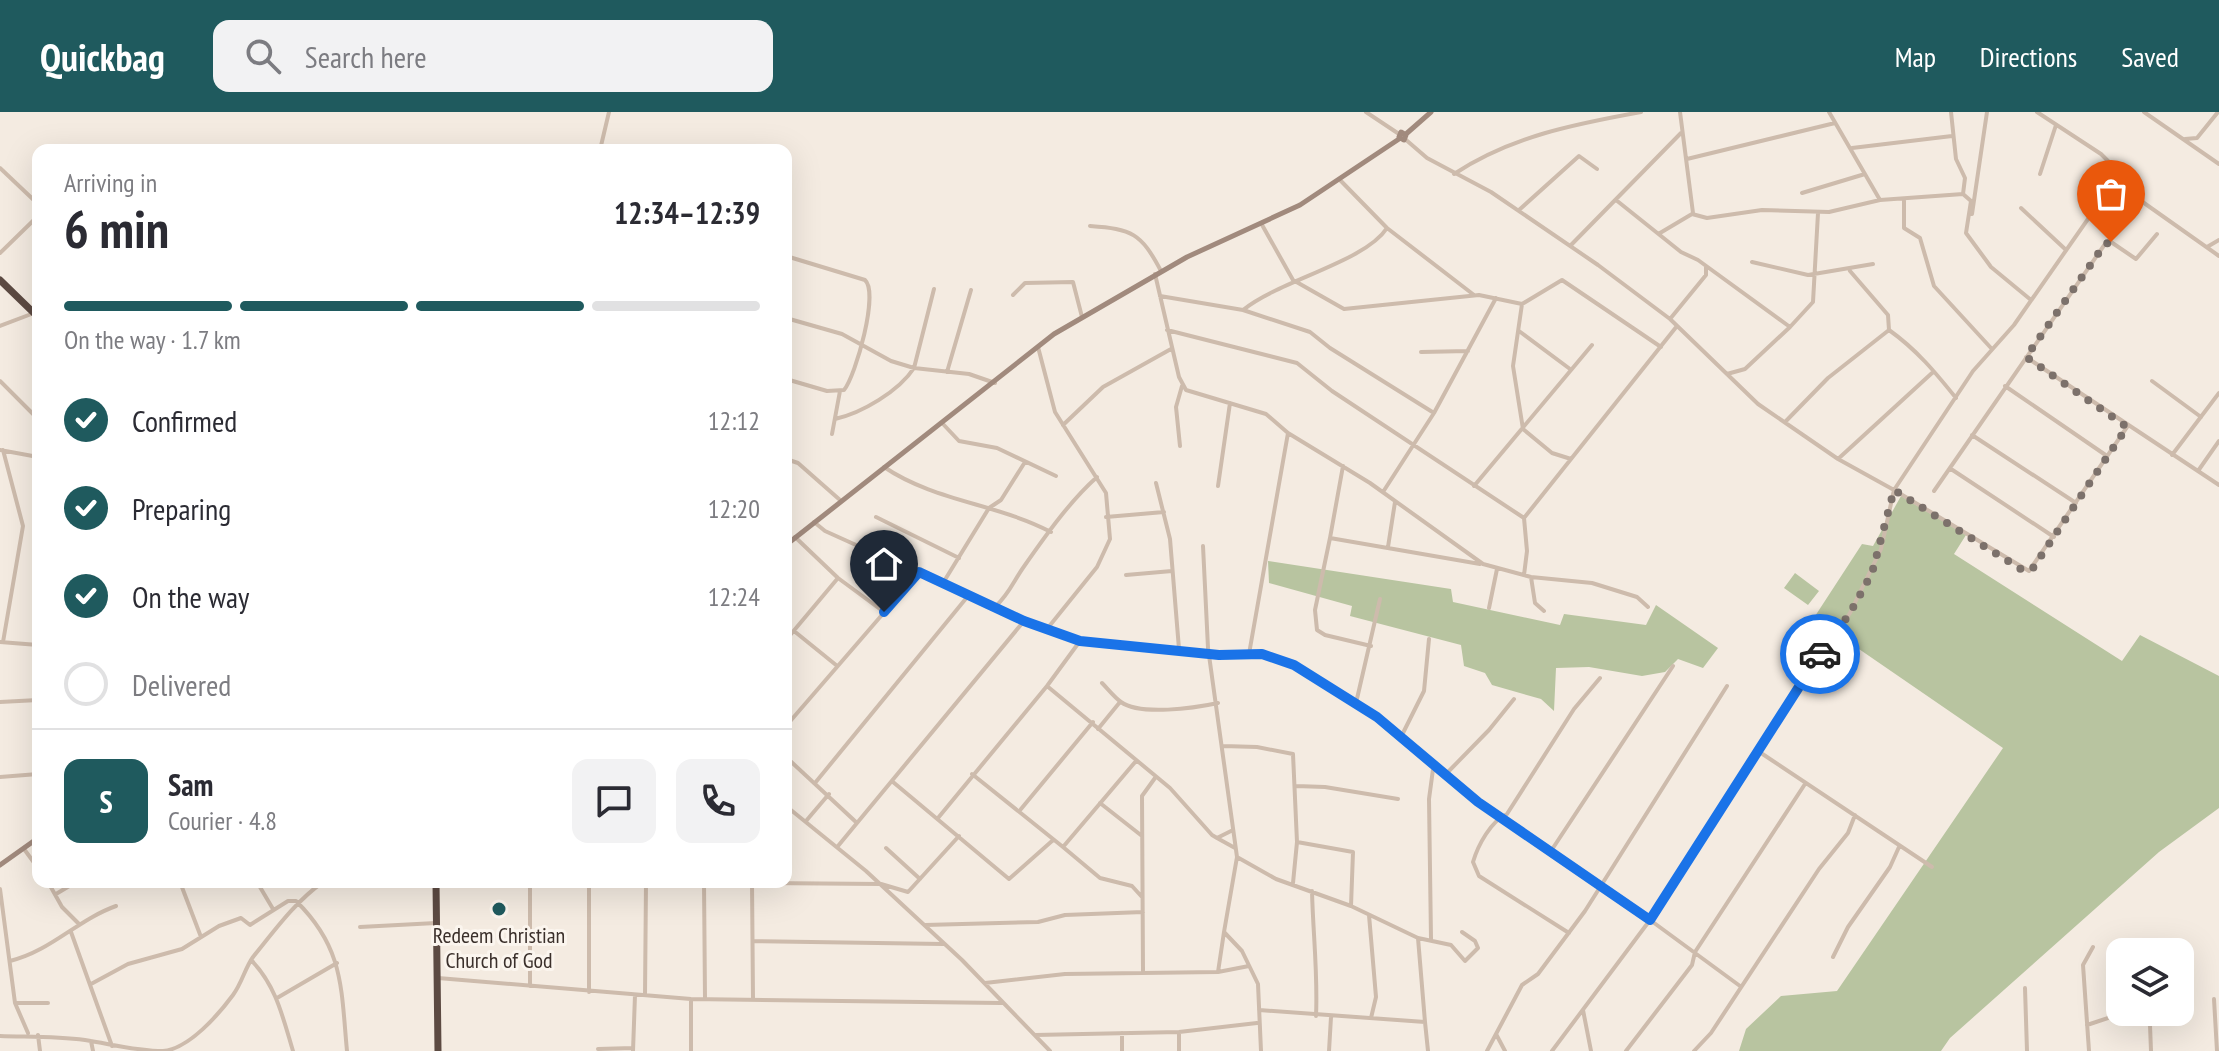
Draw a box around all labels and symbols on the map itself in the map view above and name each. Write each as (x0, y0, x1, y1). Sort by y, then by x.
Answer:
pin (2077, 160, 2145, 242)
pin (850, 530, 918, 612)
courier (1780, 614, 1860, 694)
marker: Redeem Christian Church of God (490, 900, 508, 918)
place label: Redeem Christian Church of God (433, 921, 565, 974)

